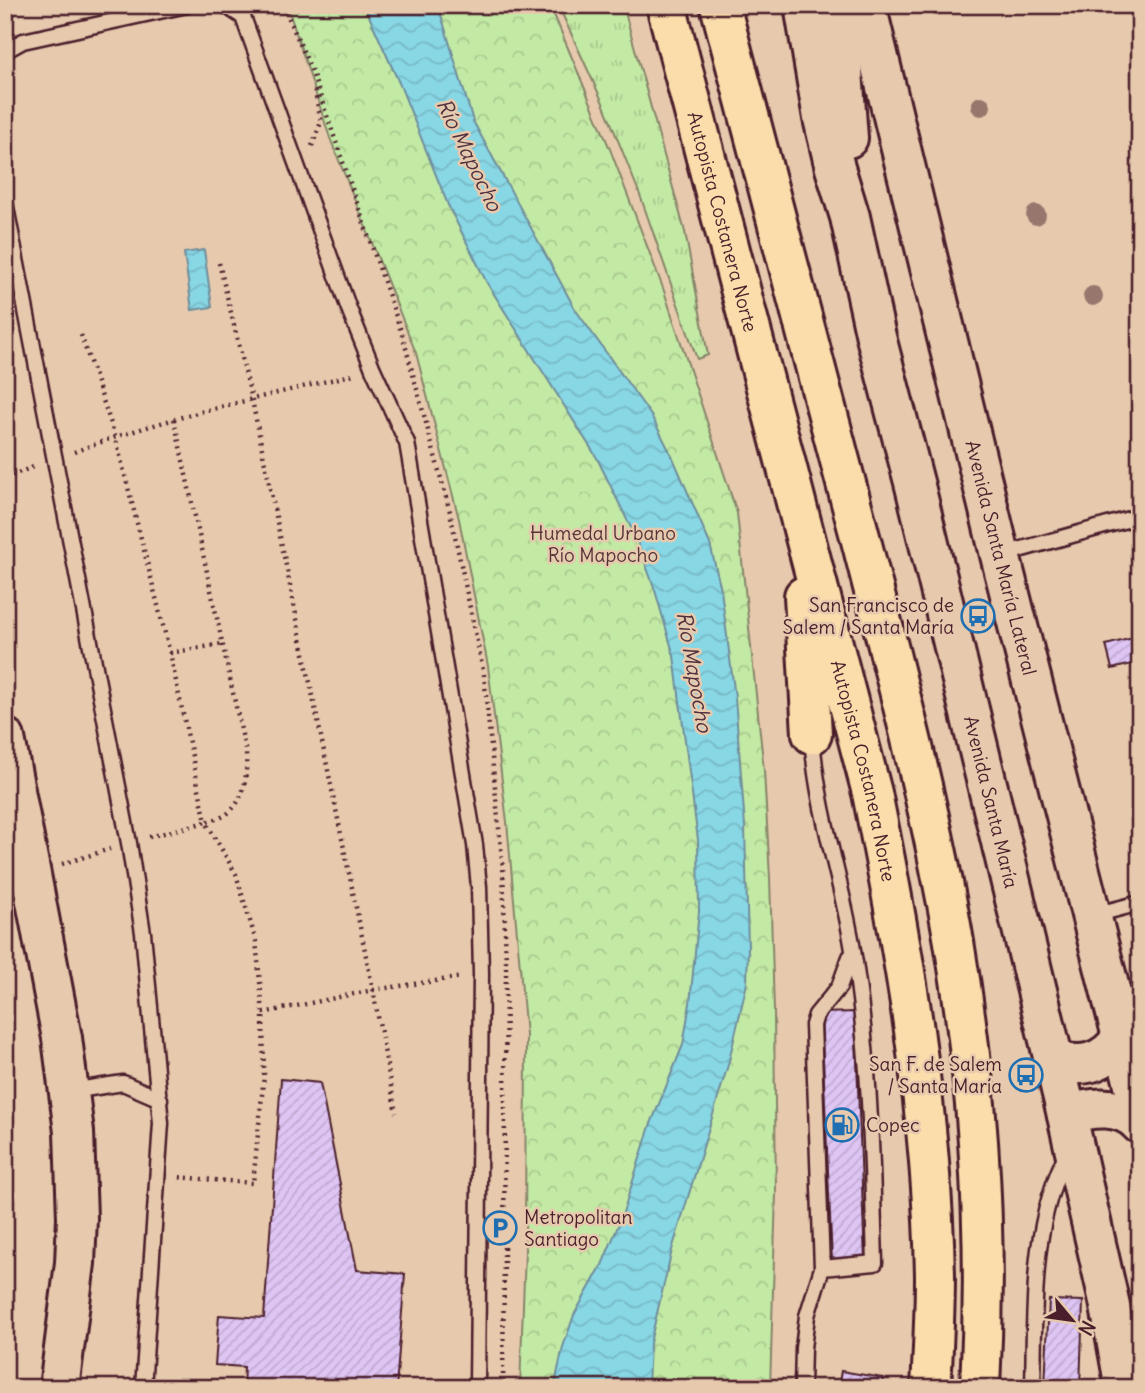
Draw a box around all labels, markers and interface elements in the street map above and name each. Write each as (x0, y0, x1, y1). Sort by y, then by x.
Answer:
water label: Río Mapocho (431, 94, 509, 217)
street label: Autopista Costanera Norte (682, 109, 763, 335)
street label: Avenida Santa María Lateral (960, 438, 1042, 678)
park label: Humedal Urbano Río Mapocho (530, 521, 676, 567)
place label: San Francisco de Salem / Santa María (782, 593, 954, 639)
bus stop icon: San Francisco de Salem / Santa María (959, 597, 997, 635)
water label: Río Mapocho (671, 609, 719, 736)
street label: Autopista Costanera Norte (826, 657, 901, 884)
street label: Avenida Santa María (959, 713, 1024, 891)
place label: San F. de Salem / Santa María (869, 1052, 1002, 1098)
bus stop icon: San F. de Salem / Santa María (1007, 1056, 1045, 1094)
fuel station icon: Copec (823, 1106, 861, 1144)
place label: Copec (866, 1113, 920, 1137)
place label: Metropolitan Santiago (524, 1205, 632, 1251)
parking icon: Metropolitan Santiago (481, 1209, 519, 1247)
north arrow (1036, 1284, 1106, 1354)
text: N (1073, 1317, 1101, 1340)

